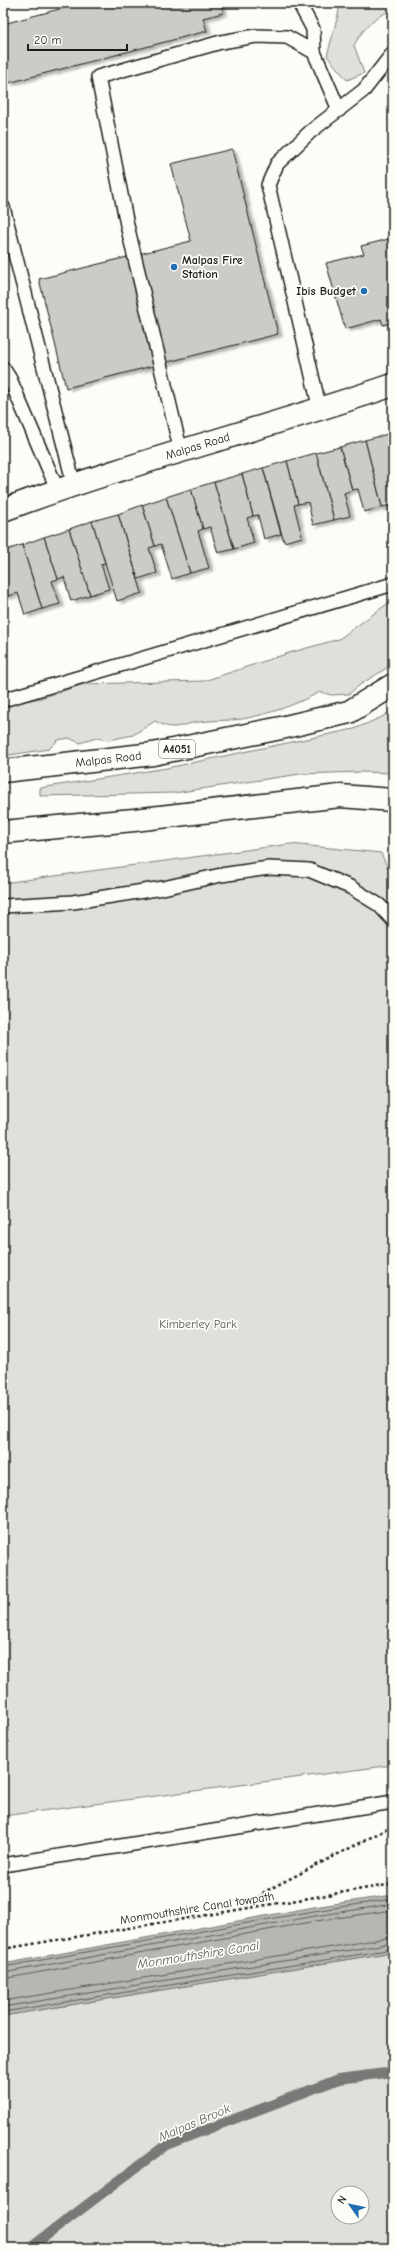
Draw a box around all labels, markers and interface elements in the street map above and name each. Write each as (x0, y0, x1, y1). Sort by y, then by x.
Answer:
scale bar (28, 26, 127, 52)
text: 20 m (34, 33, 62, 47)
place label: Malpas Fire Station (182, 253, 243, 281)
marker: Malpas Fire Station (169, 262, 179, 272)
place label: Ibis Budget (296, 284, 357, 298)
marker: Ibis Budget (359, 286, 369, 296)
street label: Malpas Road (164, 430, 232, 462)
road number: A4051 (159, 740, 195, 758)
street label: Malpas Road (75, 748, 142, 770)
park label: Kimberley Park (159, 1317, 237, 1331)
street label: Monmouthshire Canal towpath (119, 1889, 275, 1927)
water label: Monmouthshire Canal (135, 1937, 260, 1972)
water label: Malpas Brook (155, 2100, 233, 2145)
north arrow (330, 2185, 370, 2225)
text: N (335, 2193, 349, 2206)

